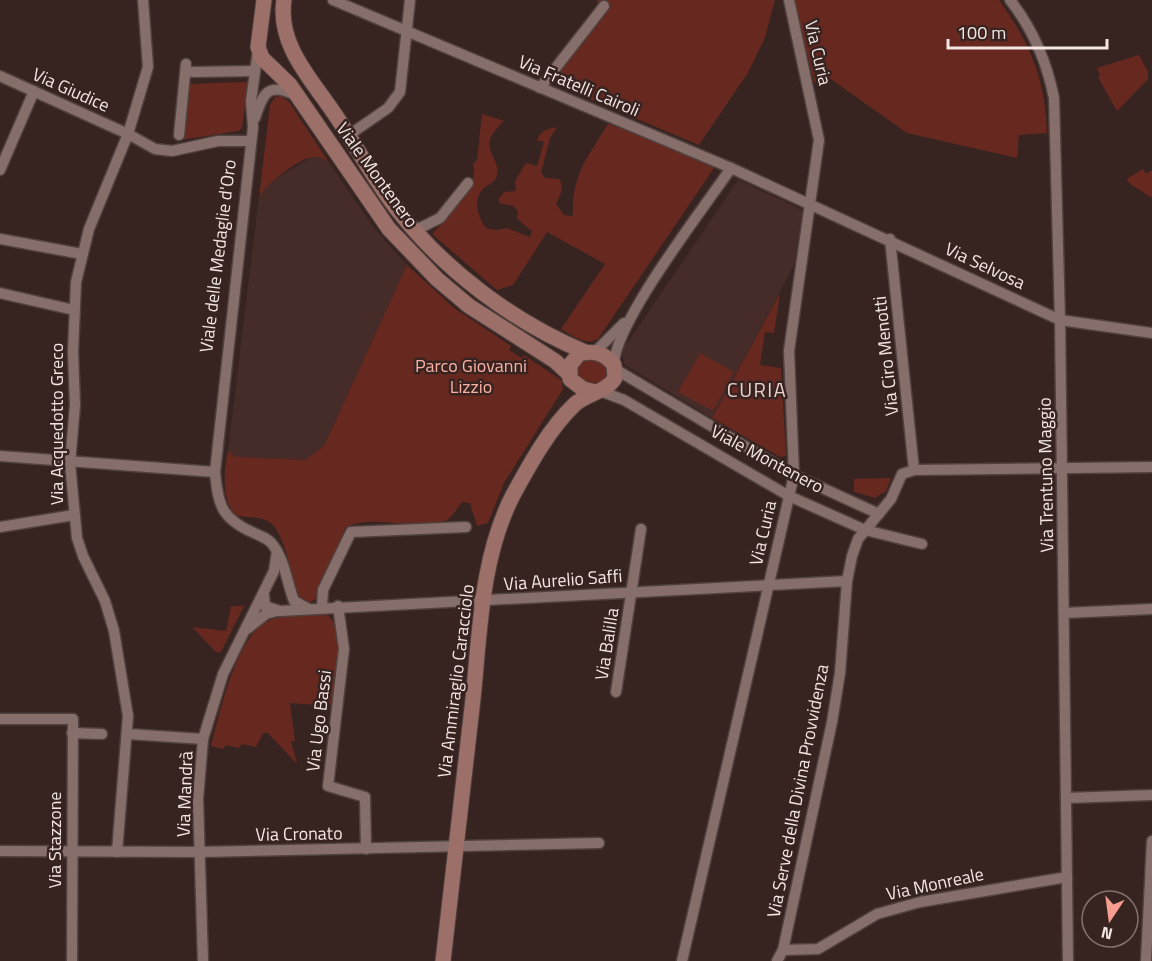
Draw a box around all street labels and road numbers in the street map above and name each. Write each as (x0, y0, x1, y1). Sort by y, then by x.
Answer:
street label: Via Curia (798, 18, 839, 88)
street label: Via Fratelli Cairoli (514, 48, 644, 123)
street label: Via Giudice (28, 60, 114, 119)
street label: Viale Montenero (330, 116, 425, 233)
street label: Viale delle Medaglie d'Oro (192, 158, 243, 354)
street label: Via Selvosa (941, 235, 1030, 296)
street label: Via Ciro Menotti (866, 295, 905, 417)
street label: Via Acquedotto Greco (43, 343, 70, 505)
street label: Via Trentuno Maggio (1031, 397, 1060, 553)
street label: Viale Montenero (706, 417, 829, 500)
street label: Via Curia (742, 498, 783, 568)
street label: Via Aurelio Saffi (503, 562, 623, 597)
street label: Via Ammiraglio Caracciolo (430, 583, 481, 779)
street label: Via Balilla (587, 606, 626, 682)
street label: Via Serve della Divina Provvidenza (760, 662, 835, 920)
street label: Via Ugo Bassi (299, 669, 338, 773)
street label: Via Mandrà (170, 751, 199, 837)
street label: Via Stazzone (41, 792, 68, 888)
street label: Via Cronato (255, 819, 343, 848)
street label: Via Monreale (884, 860, 986, 907)

